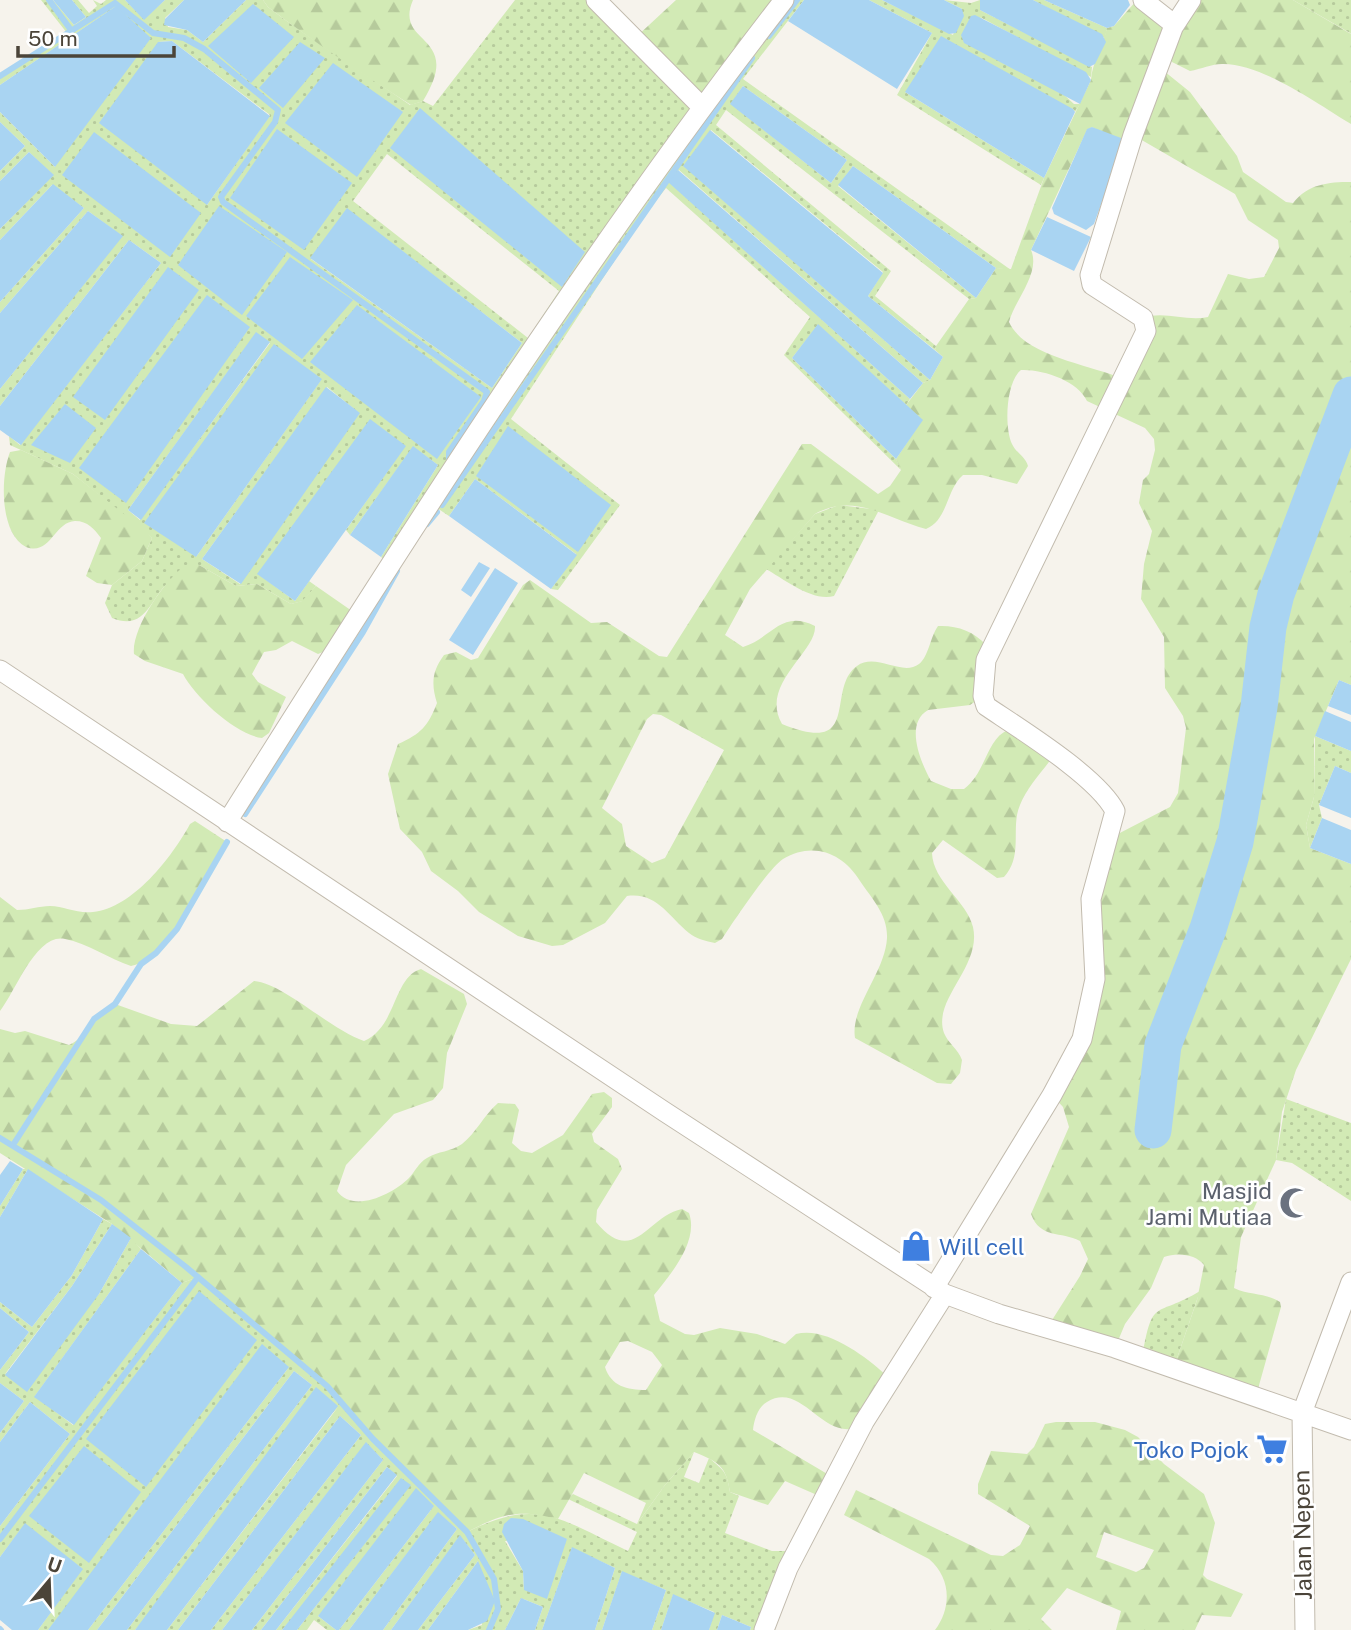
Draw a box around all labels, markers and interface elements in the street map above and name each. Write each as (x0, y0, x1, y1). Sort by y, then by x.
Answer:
scale bar (18, 14, 173, 58)
text: 50 m (28, 26, 78, 51)
place label: Masjid Jami Mutiaa (1145, 1177, 1272, 1230)
mosque icon: Masjid Jami Mutiaa (1278, 1186, 1312, 1220)
shop icon: Will cell (899, 1229, 933, 1263)
place label: Will cell (939, 1233, 1025, 1260)
supermarket icon: Toko Pojok (1255, 1432, 1289, 1466)
place label: Toko Pojok (1134, 1436, 1249, 1463)
street label: Jalan Nepen (1287, 1470, 1317, 1600)
north arrow (14, 1546, 84, 1616)
text: U (44, 1552, 65, 1578)

